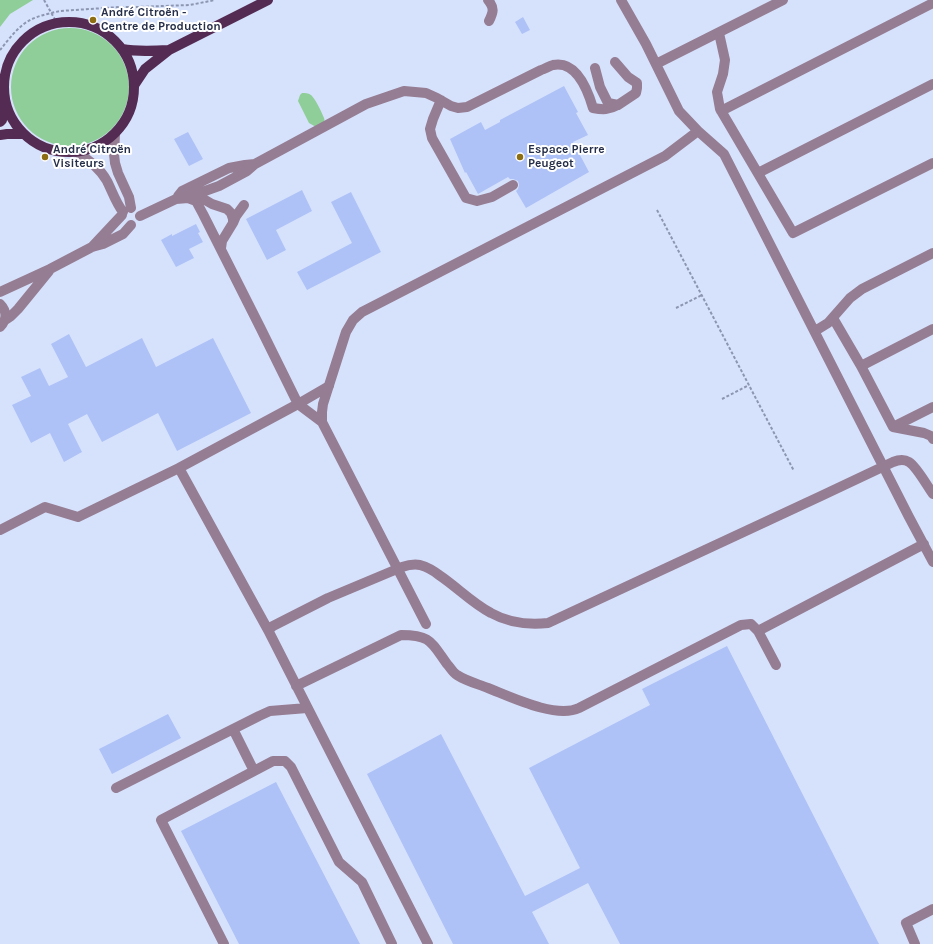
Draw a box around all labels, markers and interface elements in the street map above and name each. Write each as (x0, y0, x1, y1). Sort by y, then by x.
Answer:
place label: André Citroën - Centre de Production (101, 6, 221, 34)
marker: André Citroën - Centre de Production (88, 15, 98, 25)
place label: André Citroën Visiteurs (53, 143, 131, 171)
place label: Espace Pierre Peugeot (528, 143, 604, 171)
marker: André Citroën Visiteurs (40, 152, 50, 162)
marker: Espace Pierre Peugeot (515, 152, 525, 162)

